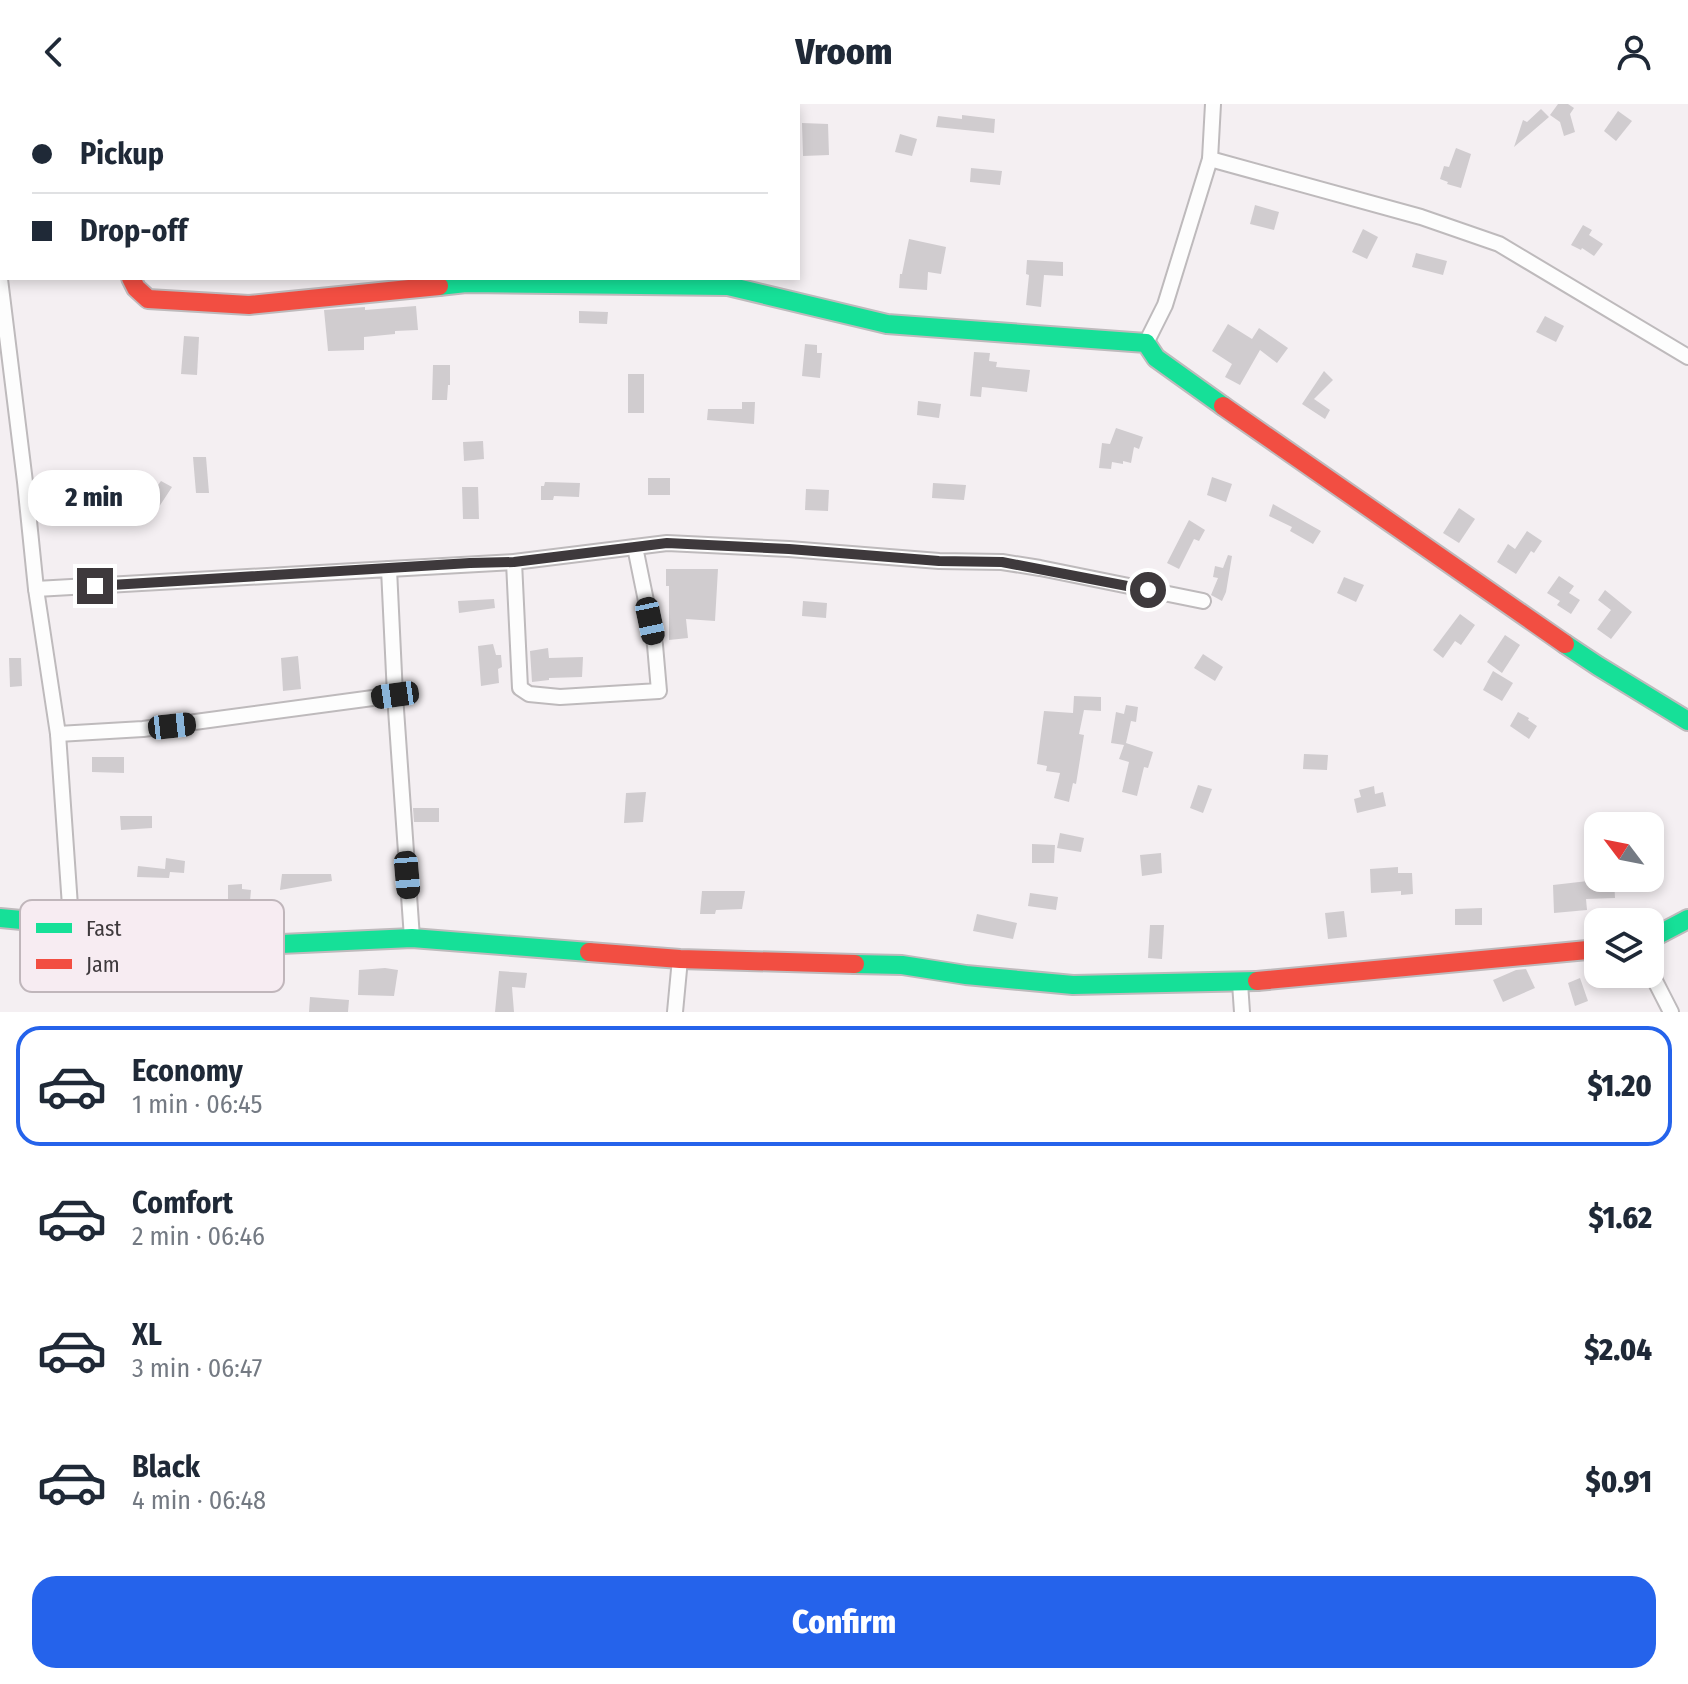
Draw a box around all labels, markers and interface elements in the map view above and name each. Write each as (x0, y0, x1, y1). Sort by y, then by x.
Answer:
icon: back (32, 30, 76, 74)
text: Vroom (795, 30, 893, 74)
icon: person (1612, 30, 1656, 74)
text: Pickup (80, 136, 164, 172)
text: Drop-off (80, 213, 187, 249)
callout: 2 min (29, 470, 161, 526)
text: 2 min (65, 482, 123, 513)
route end (77, 568, 113, 604)
route start (1130, 572, 1166, 608)
car (633, 595, 667, 647)
car (370, 680, 420, 710)
car (147, 712, 197, 740)
north arrow (1584, 812, 1664, 892)
map controls (1584, 812, 1664, 988)
car (393, 850, 421, 900)
legend (20, 900, 284, 992)
button: layers (1584, 908, 1664, 988)
text: Fast (86, 915, 122, 942)
text: Jam (86, 951, 120, 978)
icon: car (36, 1050, 108, 1122)
text: Economy (132, 1053, 243, 1089)
text: $1.20 (1587, 1068, 1652, 1104)
text: 1 min · 06:45 (132, 1089, 262, 1120)
icon: car (36, 1182, 108, 1254)
text: Comfort (132, 1185, 233, 1221)
text: $1.62 (1589, 1200, 1652, 1236)
text: 2 min · 06:46 (132, 1221, 265, 1252)
icon: car (36, 1314, 108, 1386)
text: XL (132, 1317, 162, 1353)
text: $2.04 (1584, 1332, 1652, 1368)
text: 3 min · 06:47 (132, 1353, 262, 1384)
icon: car (36, 1446, 108, 1518)
text: Black (132, 1449, 200, 1485)
text: $0.91 (1586, 1464, 1652, 1500)
text: 4 min · 06:48 (132, 1485, 266, 1516)
button: Confirm (32, 1576, 1656, 1668)

